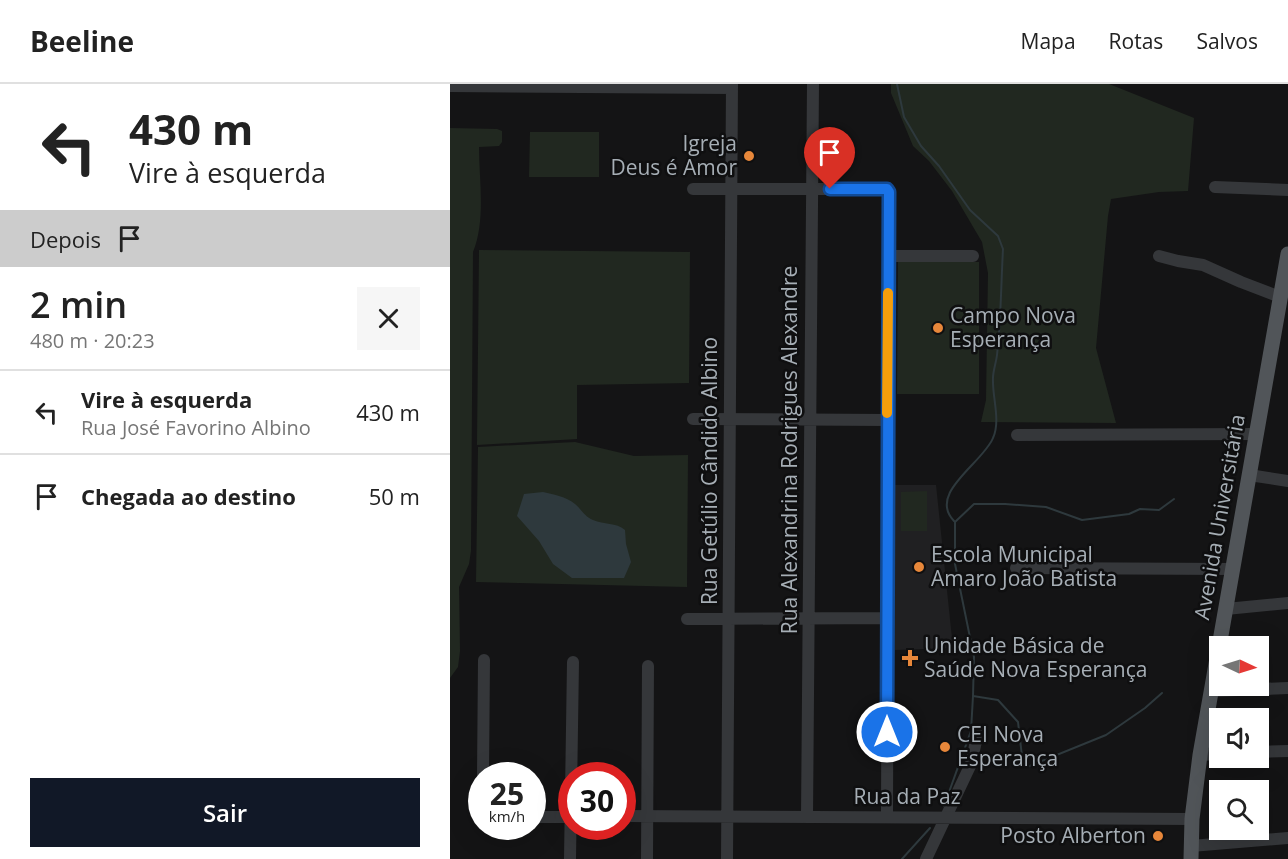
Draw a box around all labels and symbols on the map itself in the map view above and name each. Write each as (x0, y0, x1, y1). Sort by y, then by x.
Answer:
pin (804, 127, 855, 189)
place label: Igreja Deus é Amor (610, 129, 737, 181)
marker: Igreja Deus é Amor (742, 149, 756, 163)
street label: Rua Alexandrina Rodrigues Alexandre (775, 266, 803, 634)
place label: Campo Nova Esperança (950, 301, 1076, 353)
marker: Campo Nova Esperança (931, 321, 945, 335)
street label: Rua Getúlio Cândido Albino (695, 337, 723, 605)
street label: Avenida Universitária (1187, 412, 1251, 622)
place label: Escola Municipal Amaro João Batista (931, 540, 1117, 592)
marker: Escola Municipal Amaro João Batista (912, 560, 926, 574)
place label: Unidade Básica de Saúde Nova Esperança (924, 631, 1147, 683)
north arrow (1209, 636, 1269, 696)
marker: Unidade Básica de Saúde Nova Esperança (901, 649, 919, 667)
position arrow (855, 700, 919, 764)
place label: CEI Nova Esperança (957, 720, 1058, 772)
marker: CEI Nova Esperança (938, 740, 952, 754)
speed limit sign: 30 (558, 762, 636, 840)
street label: Rua da Paz (853, 782, 961, 810)
place label: Posto Alberton (1000, 821, 1146, 849)
marker: Posto Alberton (1151, 829, 1165, 843)

